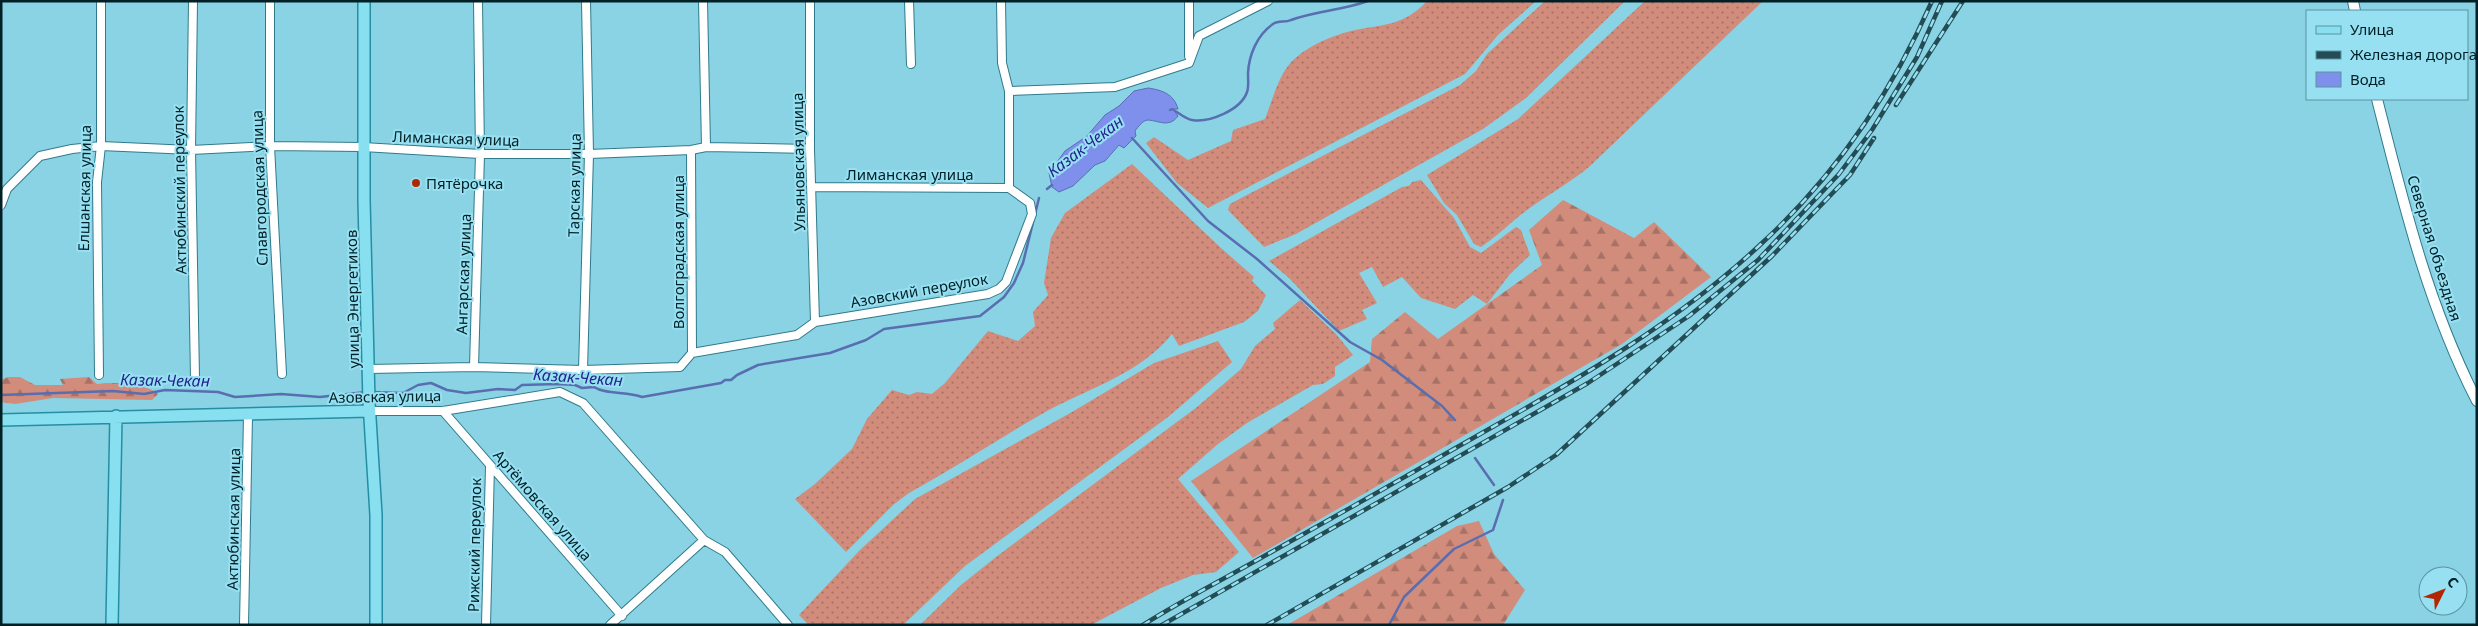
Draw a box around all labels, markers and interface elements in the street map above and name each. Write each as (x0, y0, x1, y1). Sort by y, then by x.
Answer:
legend (2306, 10, 2468, 100)
text: Улица (2350, 19, 2394, 39)
text: Железная дорога (2350, 44, 2477, 64)
text: Вода (2350, 69, 2386, 89)
street label: Ульяновская улица (787, 92, 809, 232)
street label: Актюбинский переулок (168, 105, 190, 275)
street label: Славгородская улица (246, 110, 272, 266)
water label: Казак-Чекан (1043, 110, 1127, 182)
street label: Елшанская улица (73, 125, 95, 251)
street label: Лиманская улица (392, 126, 520, 150)
street label: Тарская улица (563, 133, 585, 237)
street label: Лиманская улица (846, 164, 974, 184)
place label: Пятёрочка (426, 173, 503, 193)
street label: Северная объездная (2403, 173, 2467, 323)
street label: Волгоградская улица (668, 175, 688, 329)
marker: Пятёрочка (410, 177, 422, 189)
street label: Ангарская улица (451, 213, 475, 335)
street label: улица Энергетиков (341, 230, 363, 368)
street label: Азовский переулок (849, 268, 989, 312)
water label: Казак-Чекан (532, 363, 624, 391)
water label: Казак-Чекан (120, 368, 210, 392)
street label: Азовская улица (328, 385, 442, 407)
street label: Артёмовская улица (489, 445, 597, 565)
street label: Актюбинская улица (222, 448, 244, 590)
street label: Рижский переулок (463, 478, 485, 612)
north arrow (2418, 566, 2468, 616)
text: С (2443, 572, 2463, 592)

